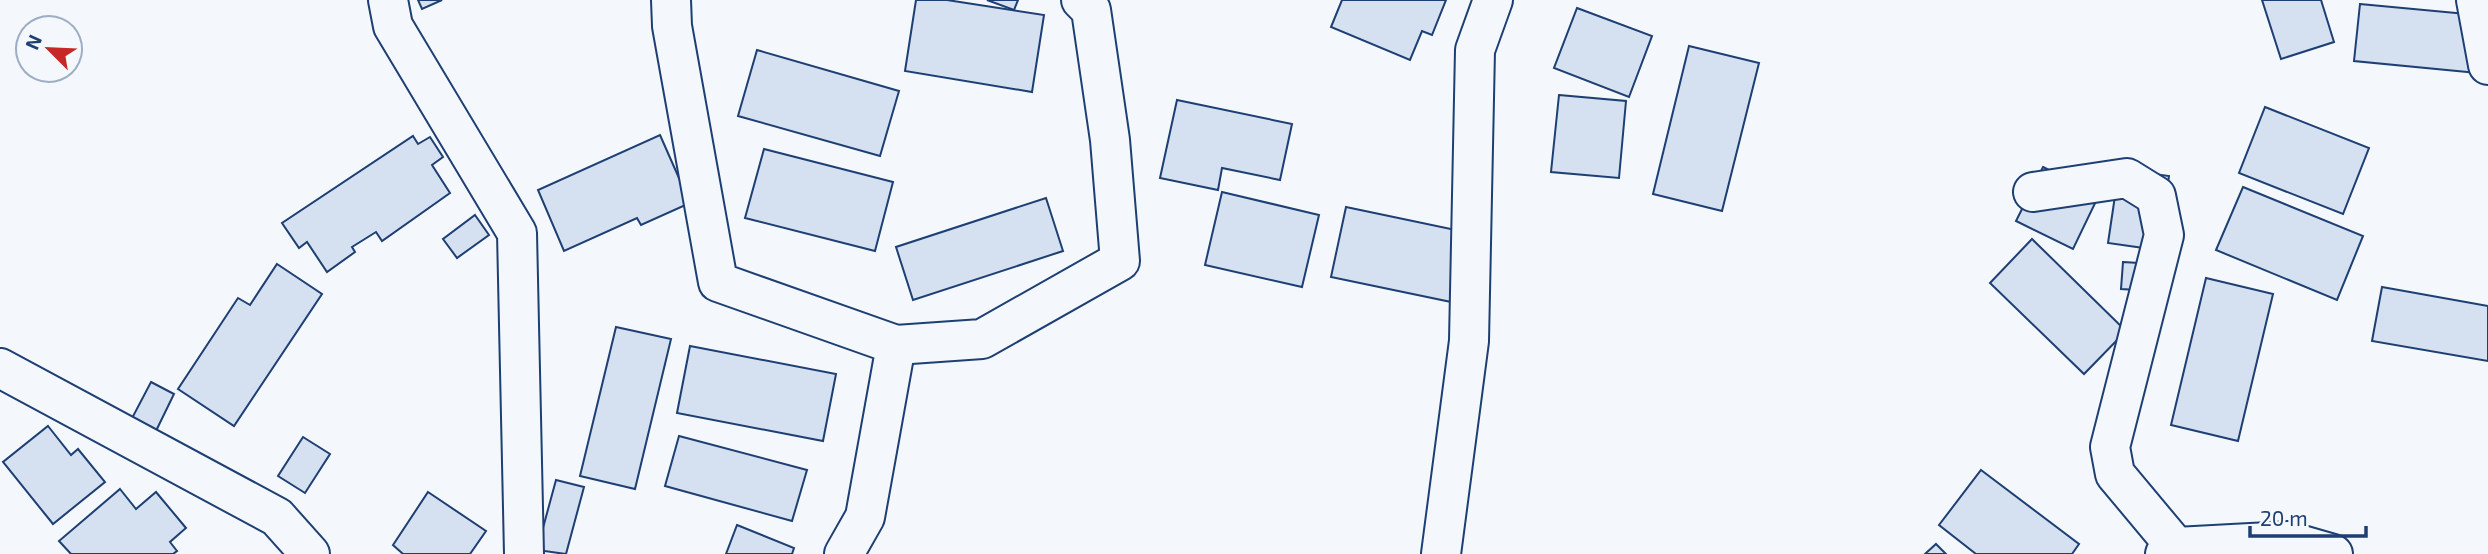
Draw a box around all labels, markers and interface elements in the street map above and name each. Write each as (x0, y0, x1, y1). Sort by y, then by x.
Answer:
north arrow (14, 14, 84, 84)
text: N (20, 31, 46, 53)
scale bar (2250, 494, 2366, 538)
text: 20 m (2260, 505, 2308, 530)

